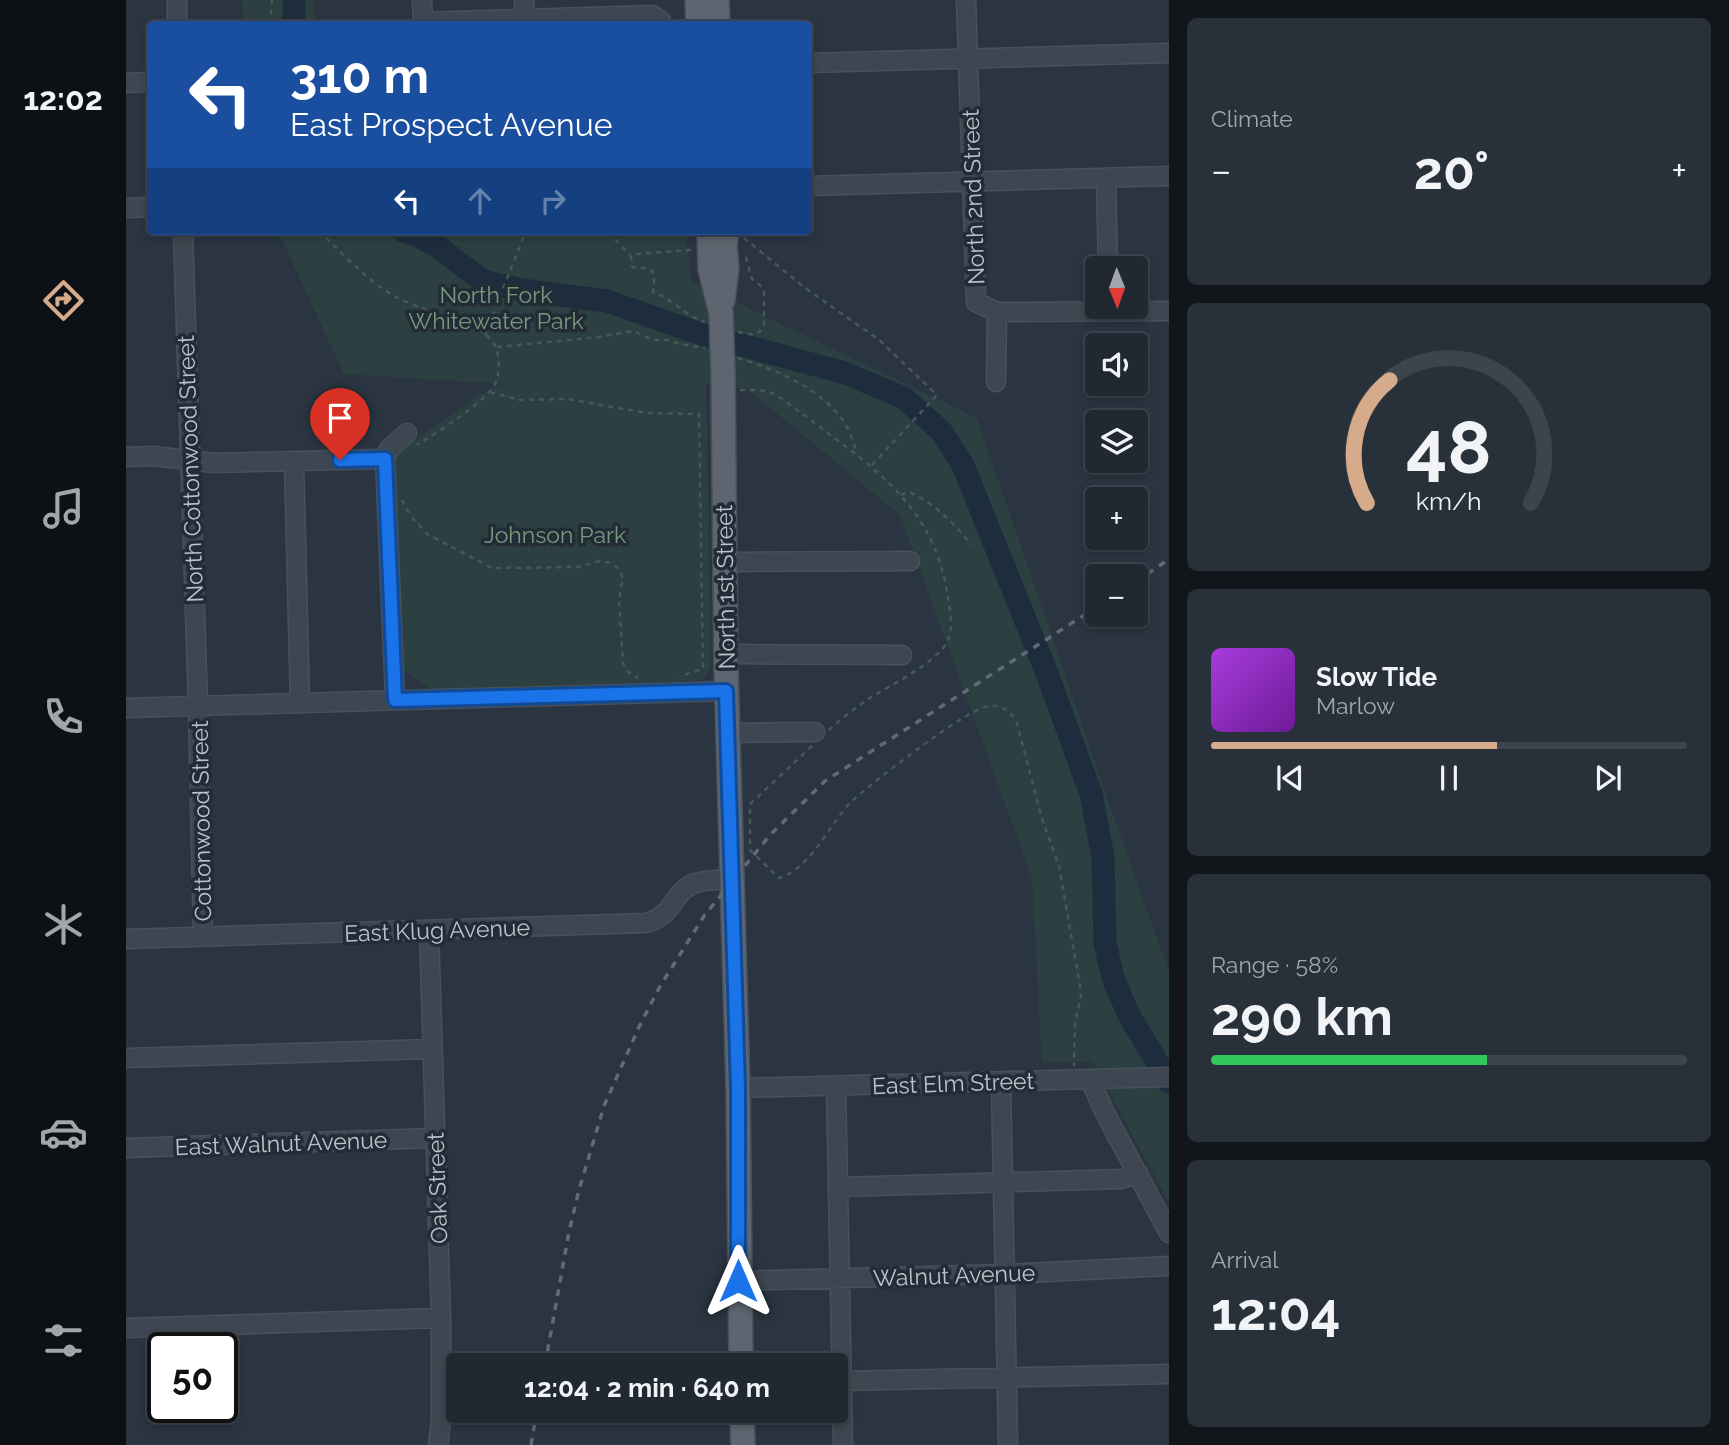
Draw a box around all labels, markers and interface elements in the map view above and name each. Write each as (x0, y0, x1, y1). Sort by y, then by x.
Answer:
text: 310 m (290, 47, 429, 104)
icon: left (175, 49, 266, 140)
text: 12:02 (23, 80, 103, 117)
text: Climate (1211, 105, 1293, 132)
text: East Prospect Avenue (290, 106, 613, 143)
street label: North 2nd Street (956, 108, 990, 285)
text: 20° (1414, 140, 1489, 201)
text: − (1211, 148, 1231, 193)
text: + (1671, 148, 1687, 193)
icon: left (388, 182, 426, 220)
icon: ahead (461, 182, 499, 220)
icon: right (534, 182, 572, 220)
north arrow (1085, 256, 1148, 318)
map controls (1085, 256, 1148, 627)
icon: directions (39, 276, 88, 325)
park label: North Fork Whitewater Park (408, 281, 584, 334)
button: sound (1085, 333, 1148, 396)
street label: North Cottonwood Street (172, 335, 208, 603)
pin (310, 388, 370, 460)
icon: arrive (321, 399, 359, 437)
text: 48 (1406, 406, 1492, 491)
button: layers (1085, 410, 1148, 473)
icon: music (39, 484, 88, 533)
text: km/h (1416, 486, 1482, 516)
button: + (1085, 487, 1148, 550)
street label: North 1st Street (710, 504, 740, 670)
park label: Johnson Park (484, 521, 626, 548)
button: − (1085, 564, 1148, 627)
text: Slow Tide (1316, 662, 1437, 692)
icon: phone (39, 692, 88, 741)
text: Marlow (1316, 692, 1395, 719)
street label: Cottonwood Street (186, 720, 216, 922)
icon: previous (1271, 759, 1309, 797)
icon: pause (1430, 759, 1468, 797)
icon: next (1589, 759, 1627, 797)
icon: climate (39, 900, 88, 949)
street label: East Klug Avenue (344, 913, 530, 947)
text: Range · 58% (1211, 951, 1338, 978)
text: 290 km (1211, 986, 1393, 1047)
street label: East Elm Street (871, 1067, 1035, 1099)
icon: car (39, 1108, 88, 1157)
street label: East Walnut Avenue (174, 1126, 388, 1160)
street label: Oak Street (422, 1131, 452, 1244)
position arrow (701, 1244, 775, 1318)
text: Arrival (1211, 1246, 1278, 1273)
street label: Walnut Avenue (872, 1259, 1036, 1291)
text: 12:04 (1211, 1281, 1340, 1342)
icon: filters (39, 1316, 88, 1365)
speed limit sign: 50 (147, 1332, 238, 1423)
text: 12:04 · 2 min · 640 m (524, 1373, 770, 1403)

